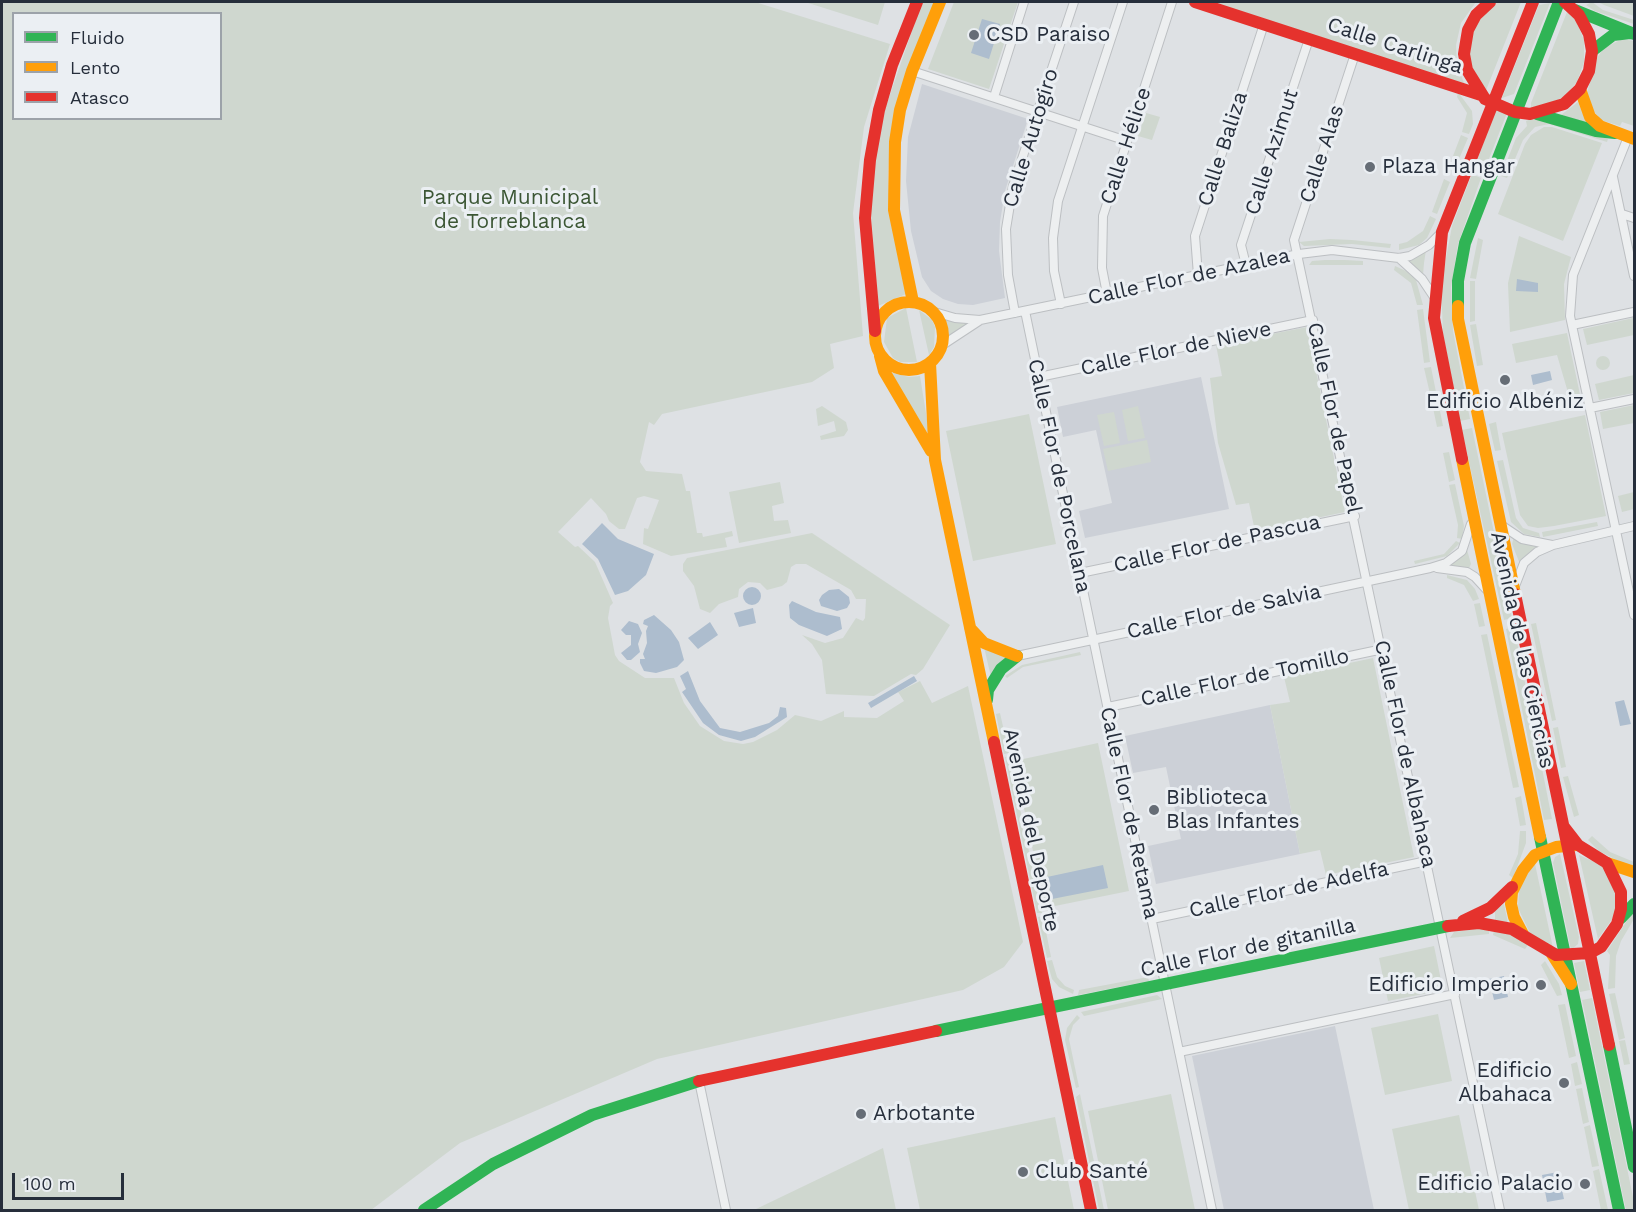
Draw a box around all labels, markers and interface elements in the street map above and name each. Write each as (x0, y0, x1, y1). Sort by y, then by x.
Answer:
legend (12, 12, 222, 120)
street label: Calle Carlinga (1324, 12, 1466, 80)
place label: CSD Paraiso (986, 22, 1110, 48)
text: Fluido (70, 27, 124, 48)
marker: CSD Paraiso (967, 28, 981, 42)
text: Lento (70, 57, 120, 78)
street label: Calle Autogiro (998, 65, 1064, 211)
street label: Calle Hélice (1095, 84, 1157, 208)
street label: Calle Azimut (1240, 86, 1304, 218)
text: Atasco (70, 87, 129, 108)
street label: Calle Baliza (1193, 88, 1253, 210)
street label: Calle Alas (1294, 102, 1350, 206)
place label: Plaza Hangar (1382, 154, 1515, 180)
marker: Plaza Hangar (1363, 160, 1377, 174)
park label: Parque Municipal de Torreblanca (422, 185, 598, 235)
street label: Calle Flor de Azalea (1086, 243, 1292, 311)
street label: Calle Flor de Nieve (1078, 316, 1274, 382)
street label: Calle Flor de Papel (1301, 320, 1367, 516)
street label: Calle Flor de Porcelana (1022, 357, 1096, 595)
marker: Edificio Albéniz (1498, 373, 1512, 387)
place label: Edificio Albéniz (1426, 389, 1584, 415)
street label: Calle Flor de Pascua (1111, 510, 1323, 578)
street label: Avenida de las Ciencias (1485, 529, 1559, 771)
street label: Calle Flor de Salvia (1125, 579, 1323, 645)
street label: Calle Flor de Albahaca (1369, 638, 1441, 870)
street label: Calle Flor de Tomillo (1138, 644, 1352, 712)
street label: Calle Flor de Retama (1094, 705, 1164, 921)
street label: Avenida del Deporte (997, 726, 1065, 934)
place label: Biblioteca Blas Infantes (1166, 785, 1300, 835)
marker: Biblioteca Blas Infantes (1147, 803, 1161, 817)
street label: Calle Flor de Adelfa (1187, 857, 1391, 923)
street label: Calle Flor de gitanilla (1138, 913, 1358, 983)
place label: Edificio Imperio (1368, 972, 1529, 998)
marker: Edificio Imperio (1534, 978, 1548, 992)
place label: Edificio Albahaca (1458, 1058, 1552, 1108)
marker: Edificio Albahaca (1557, 1076, 1571, 1090)
place label: Arbotante (873, 1101, 975, 1127)
marker: Arbotante (854, 1107, 868, 1121)
place label: Club Santé (1035, 1159, 1148, 1185)
scale bar (15, 1161, 128, 1199)
marker: Club Santé (1016, 1165, 1030, 1179)
place label: Edificio Palacio (1417, 1171, 1573, 1197)
text: 100 m (23, 1173, 76, 1194)
marker: Edificio Palacio (1578, 1177, 1592, 1191)

